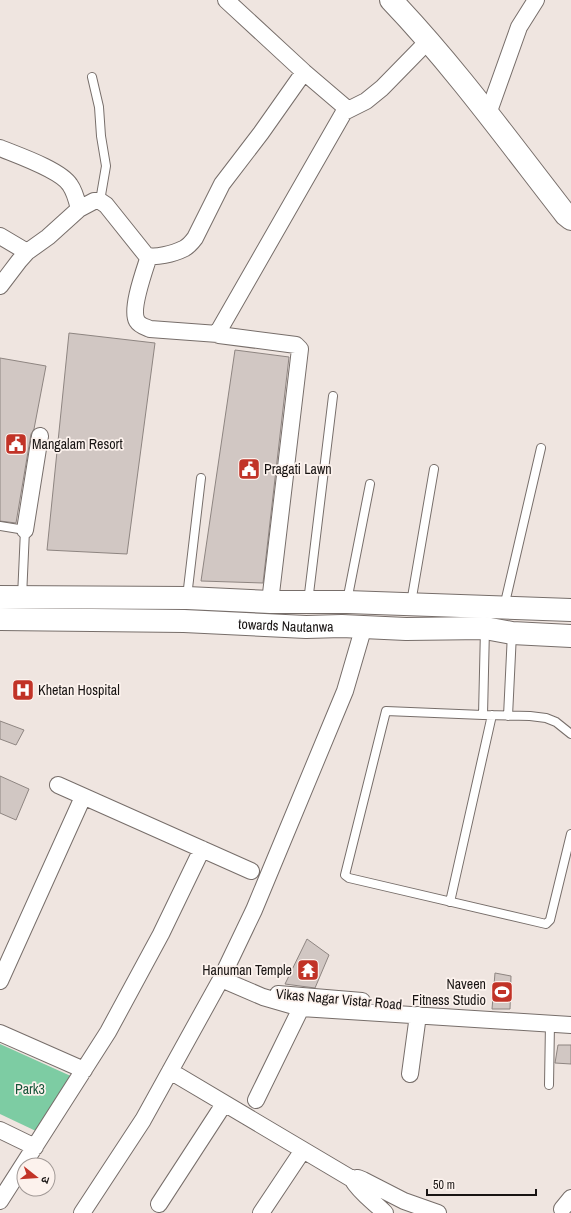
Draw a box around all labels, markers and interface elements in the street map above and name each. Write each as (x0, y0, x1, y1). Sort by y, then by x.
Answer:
public building icon: Mangalam Resort (3, 431, 29, 457)
place label: Mangalam Resort (32, 435, 123, 453)
public building icon: Pragati Lawn (236, 456, 262, 482)
place label: Pragati Lawn (264, 460, 332, 478)
street label: towards Nautanwa (238, 615, 334, 636)
hospital icon: Khetan Hospital (10, 677, 36, 703)
place label: Khetan Hospital (38, 681, 120, 699)
temple icon: Hanuman Temple (295, 957, 321, 983)
place label: Hanuman Temple (202, 961, 292, 979)
place label: Naveen Fitness Studio (412, 975, 486, 1009)
sports icon: Naveen Fitness Studio (489, 979, 515, 1005)
street label: Vikas Nagar Vistar Road (275, 985, 403, 1013)
park label: Park3 (15, 1080, 45, 1098)
north arrow (16, 1157, 56, 1197)
scale bar (427, 1171, 536, 1197)
text: उ (38, 1175, 53, 1186)
text: 50 m (433, 1177, 455, 1193)

